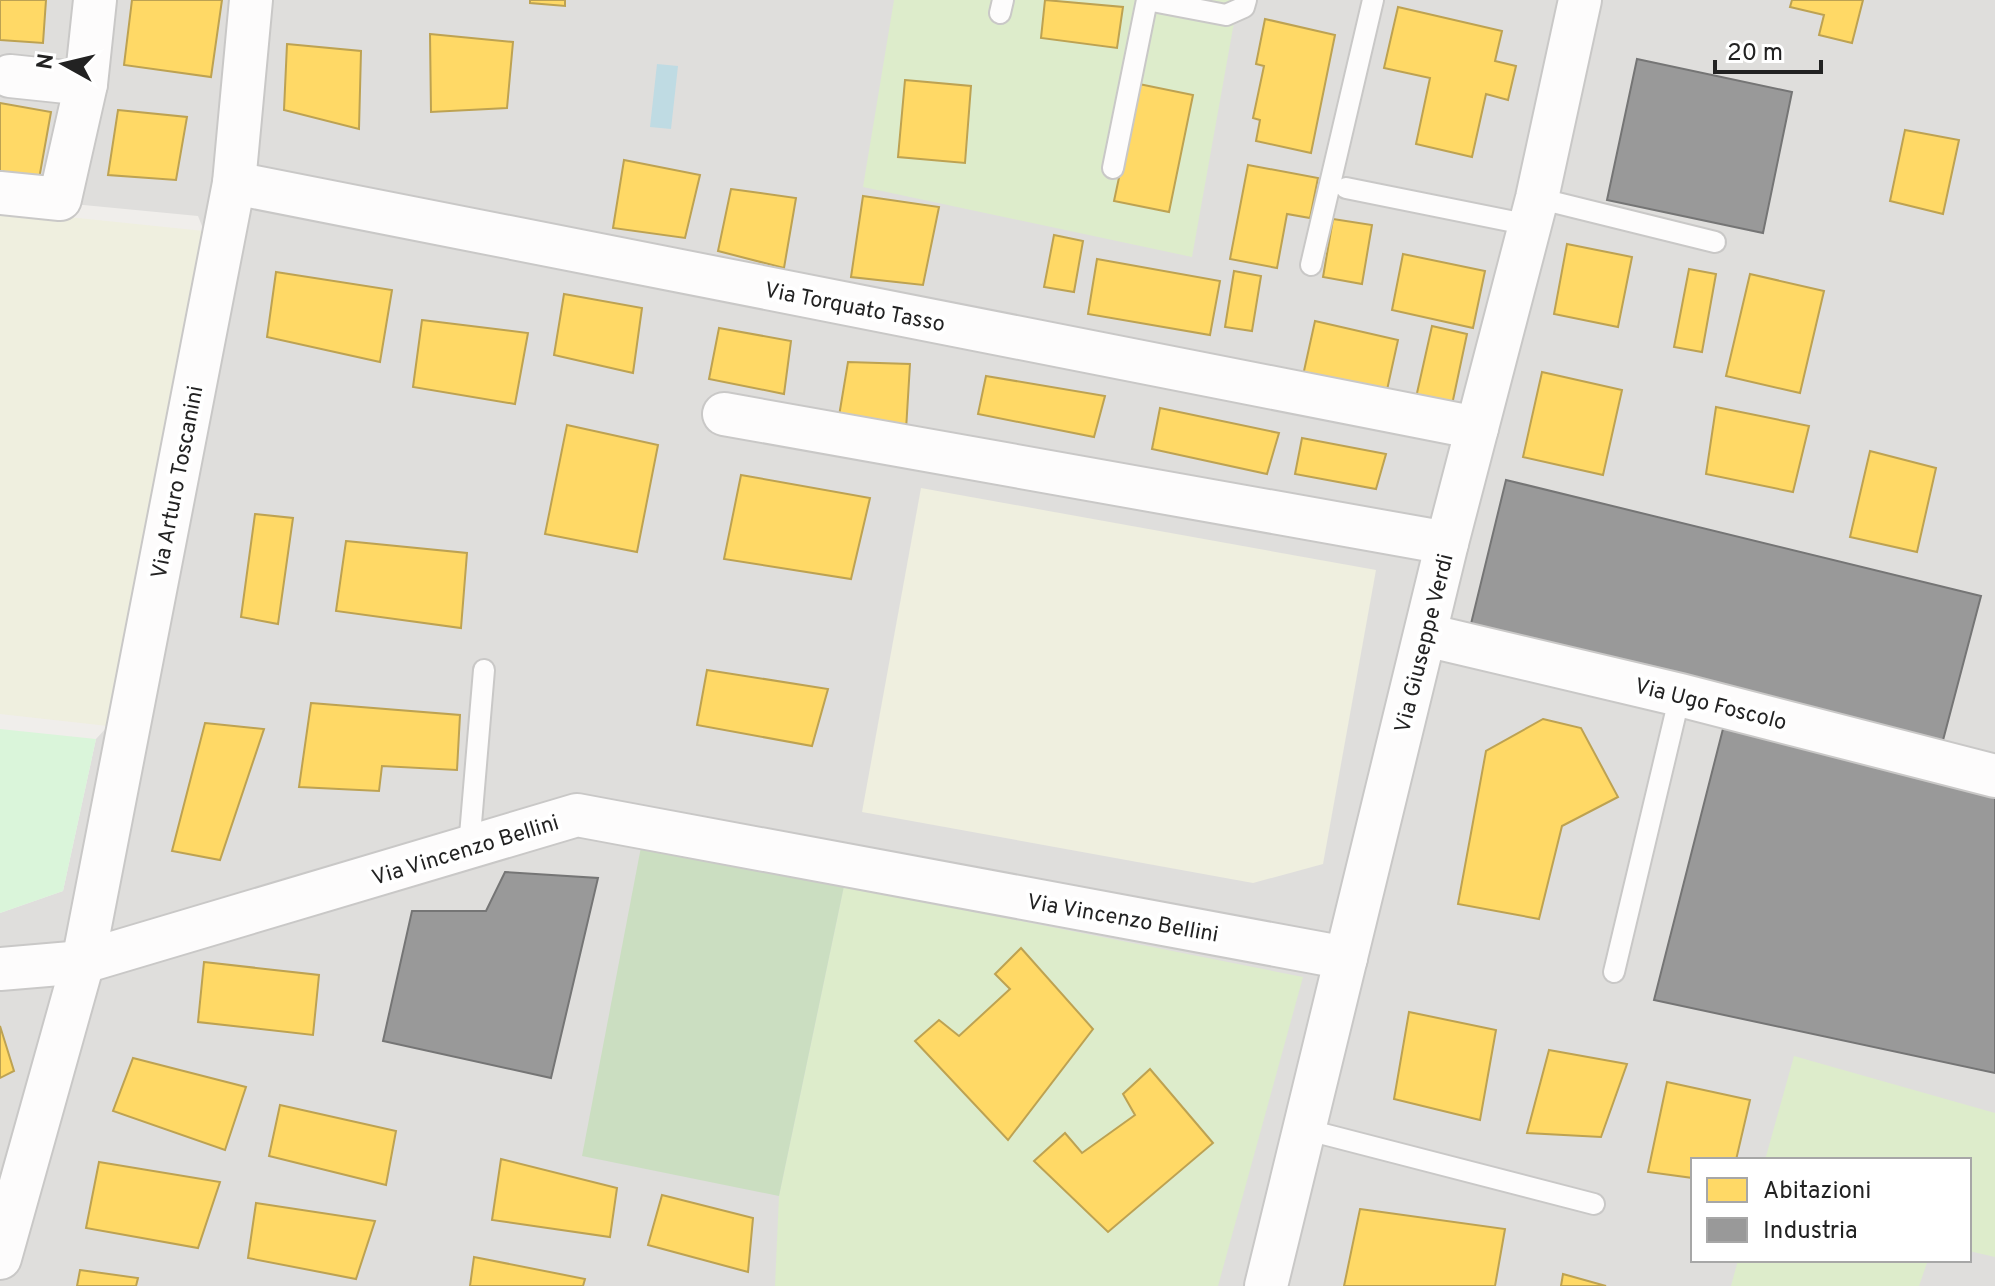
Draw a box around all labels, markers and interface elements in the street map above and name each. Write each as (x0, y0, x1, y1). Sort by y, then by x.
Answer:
north arrow (24, 24, 104, 104)
scale bar (1715, 24, 1821, 74)
text: 20 m (1727, 39, 1783, 69)
text: N (32, 52, 61, 71)
street label: Via Torquato Tasso (762, 278, 947, 339)
street label: Via Arturo Toscanini (146, 384, 210, 581)
street label: Via Giuseppe Verdi (1390, 551, 1461, 736)
street label: Via Ugo Foscolo (1632, 673, 1789, 737)
street label: Via Vincenzo Bellini (369, 810, 562, 893)
street label: Via Vincenzo Bellini (1025, 889, 1220, 950)
legend (1691, 1158, 1971, 1262)
text: Abitazioni (1763, 1177, 1871, 1207)
text: Industria (1763, 1217, 1858, 1247)

